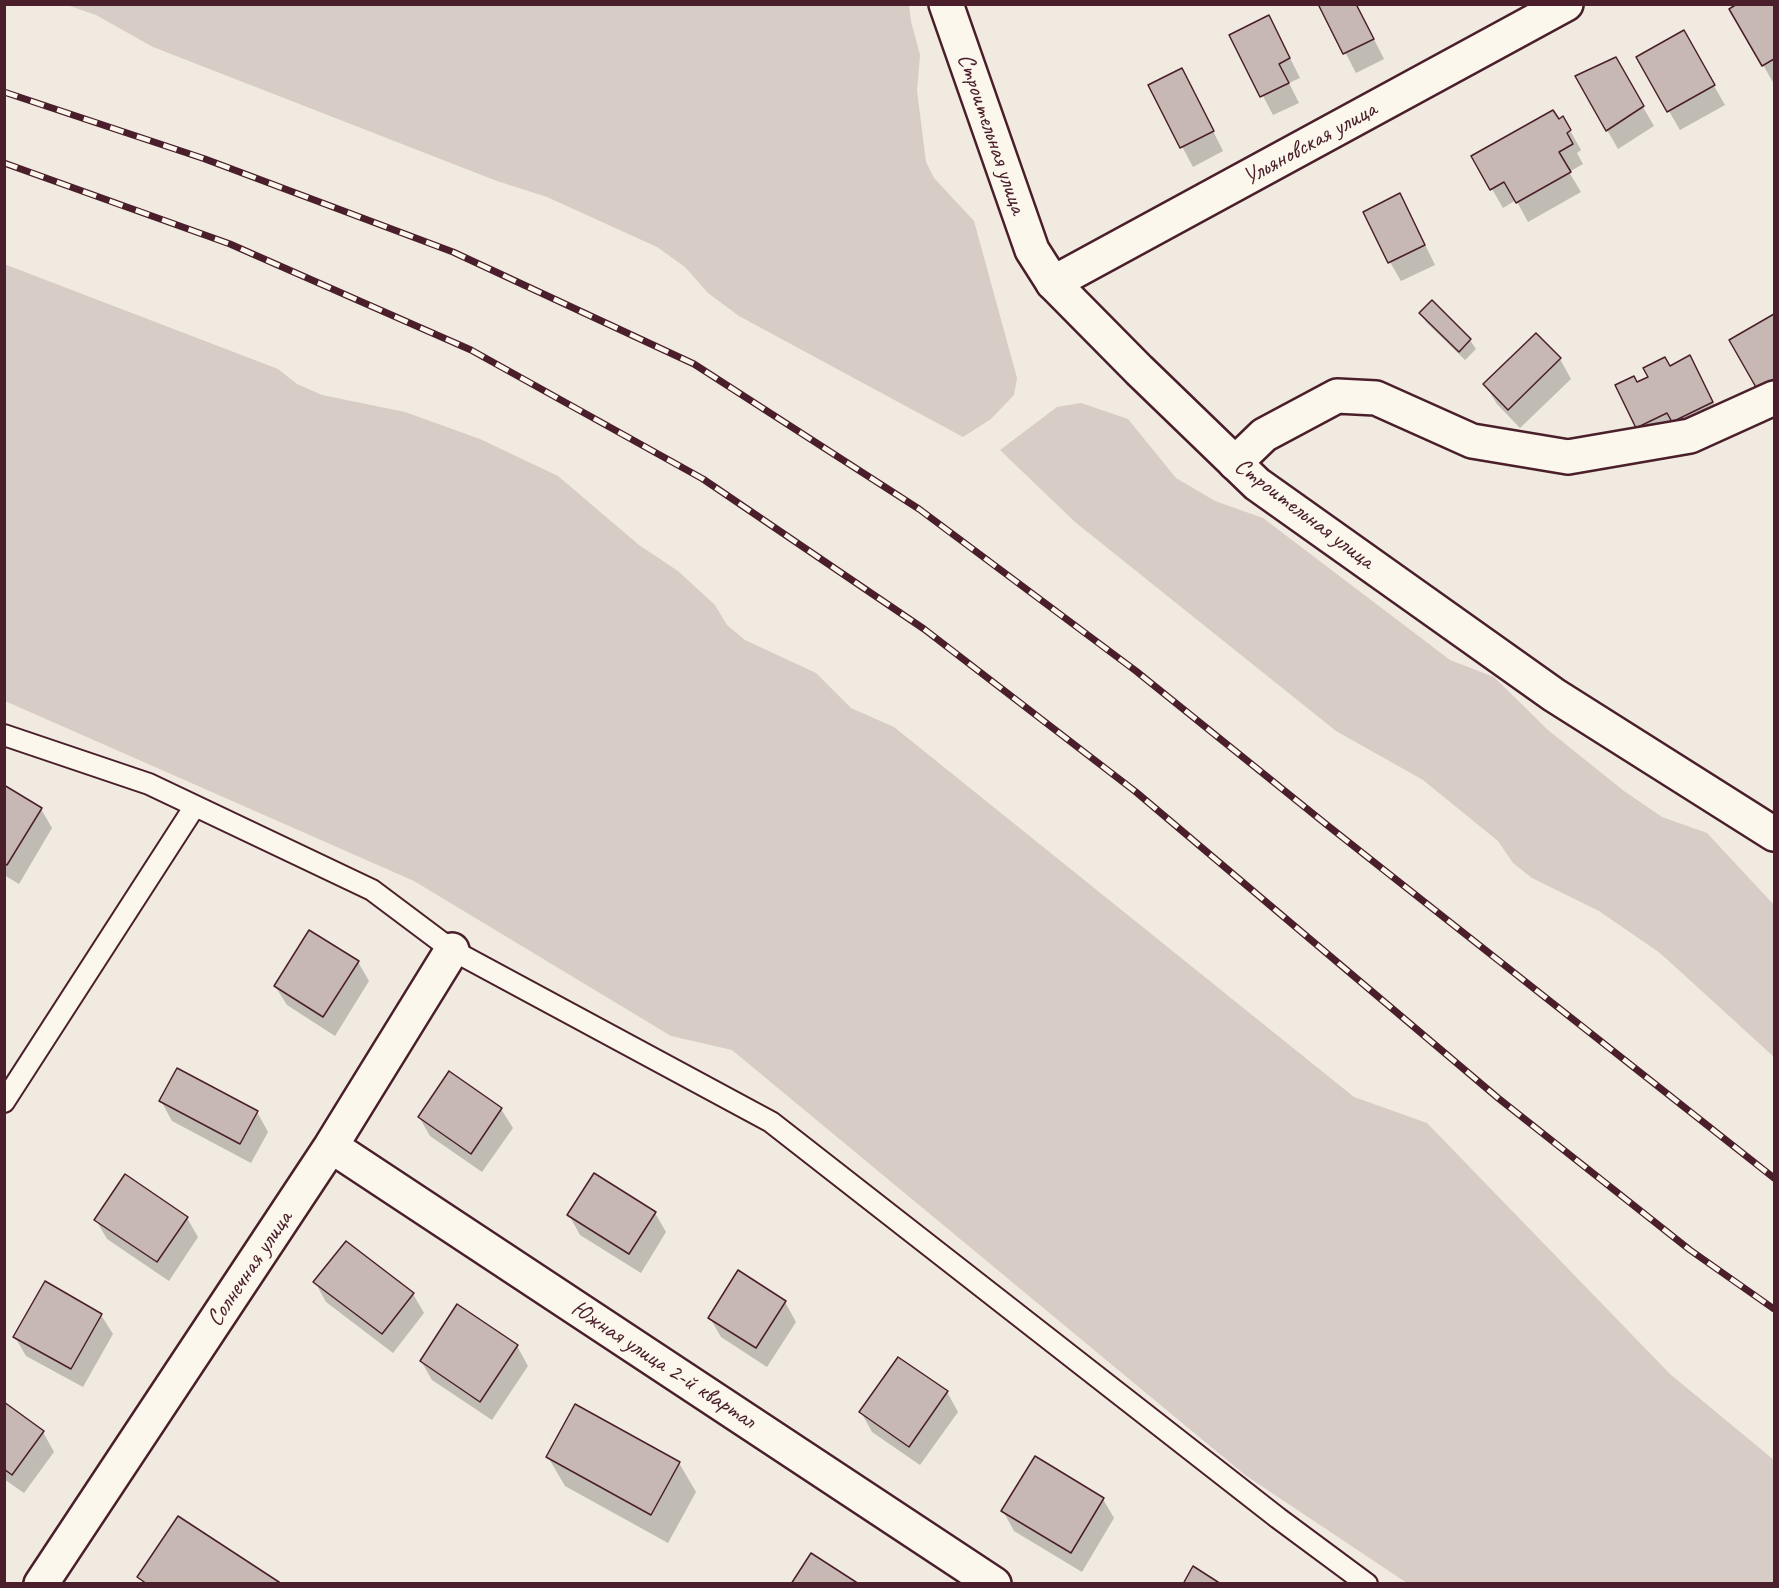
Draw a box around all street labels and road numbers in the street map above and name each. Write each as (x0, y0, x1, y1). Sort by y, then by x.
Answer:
street label: Строительная улица (950, 50, 1032, 218)
street label: Ульяновская улица (1238, 95, 1382, 193)
street label: Строительная улица (1228, 452, 1380, 576)
street label: Солнечная улица (201, 1206, 299, 1332)
street label: Южная улица 2-й квартал (565, 1295, 761, 1435)

